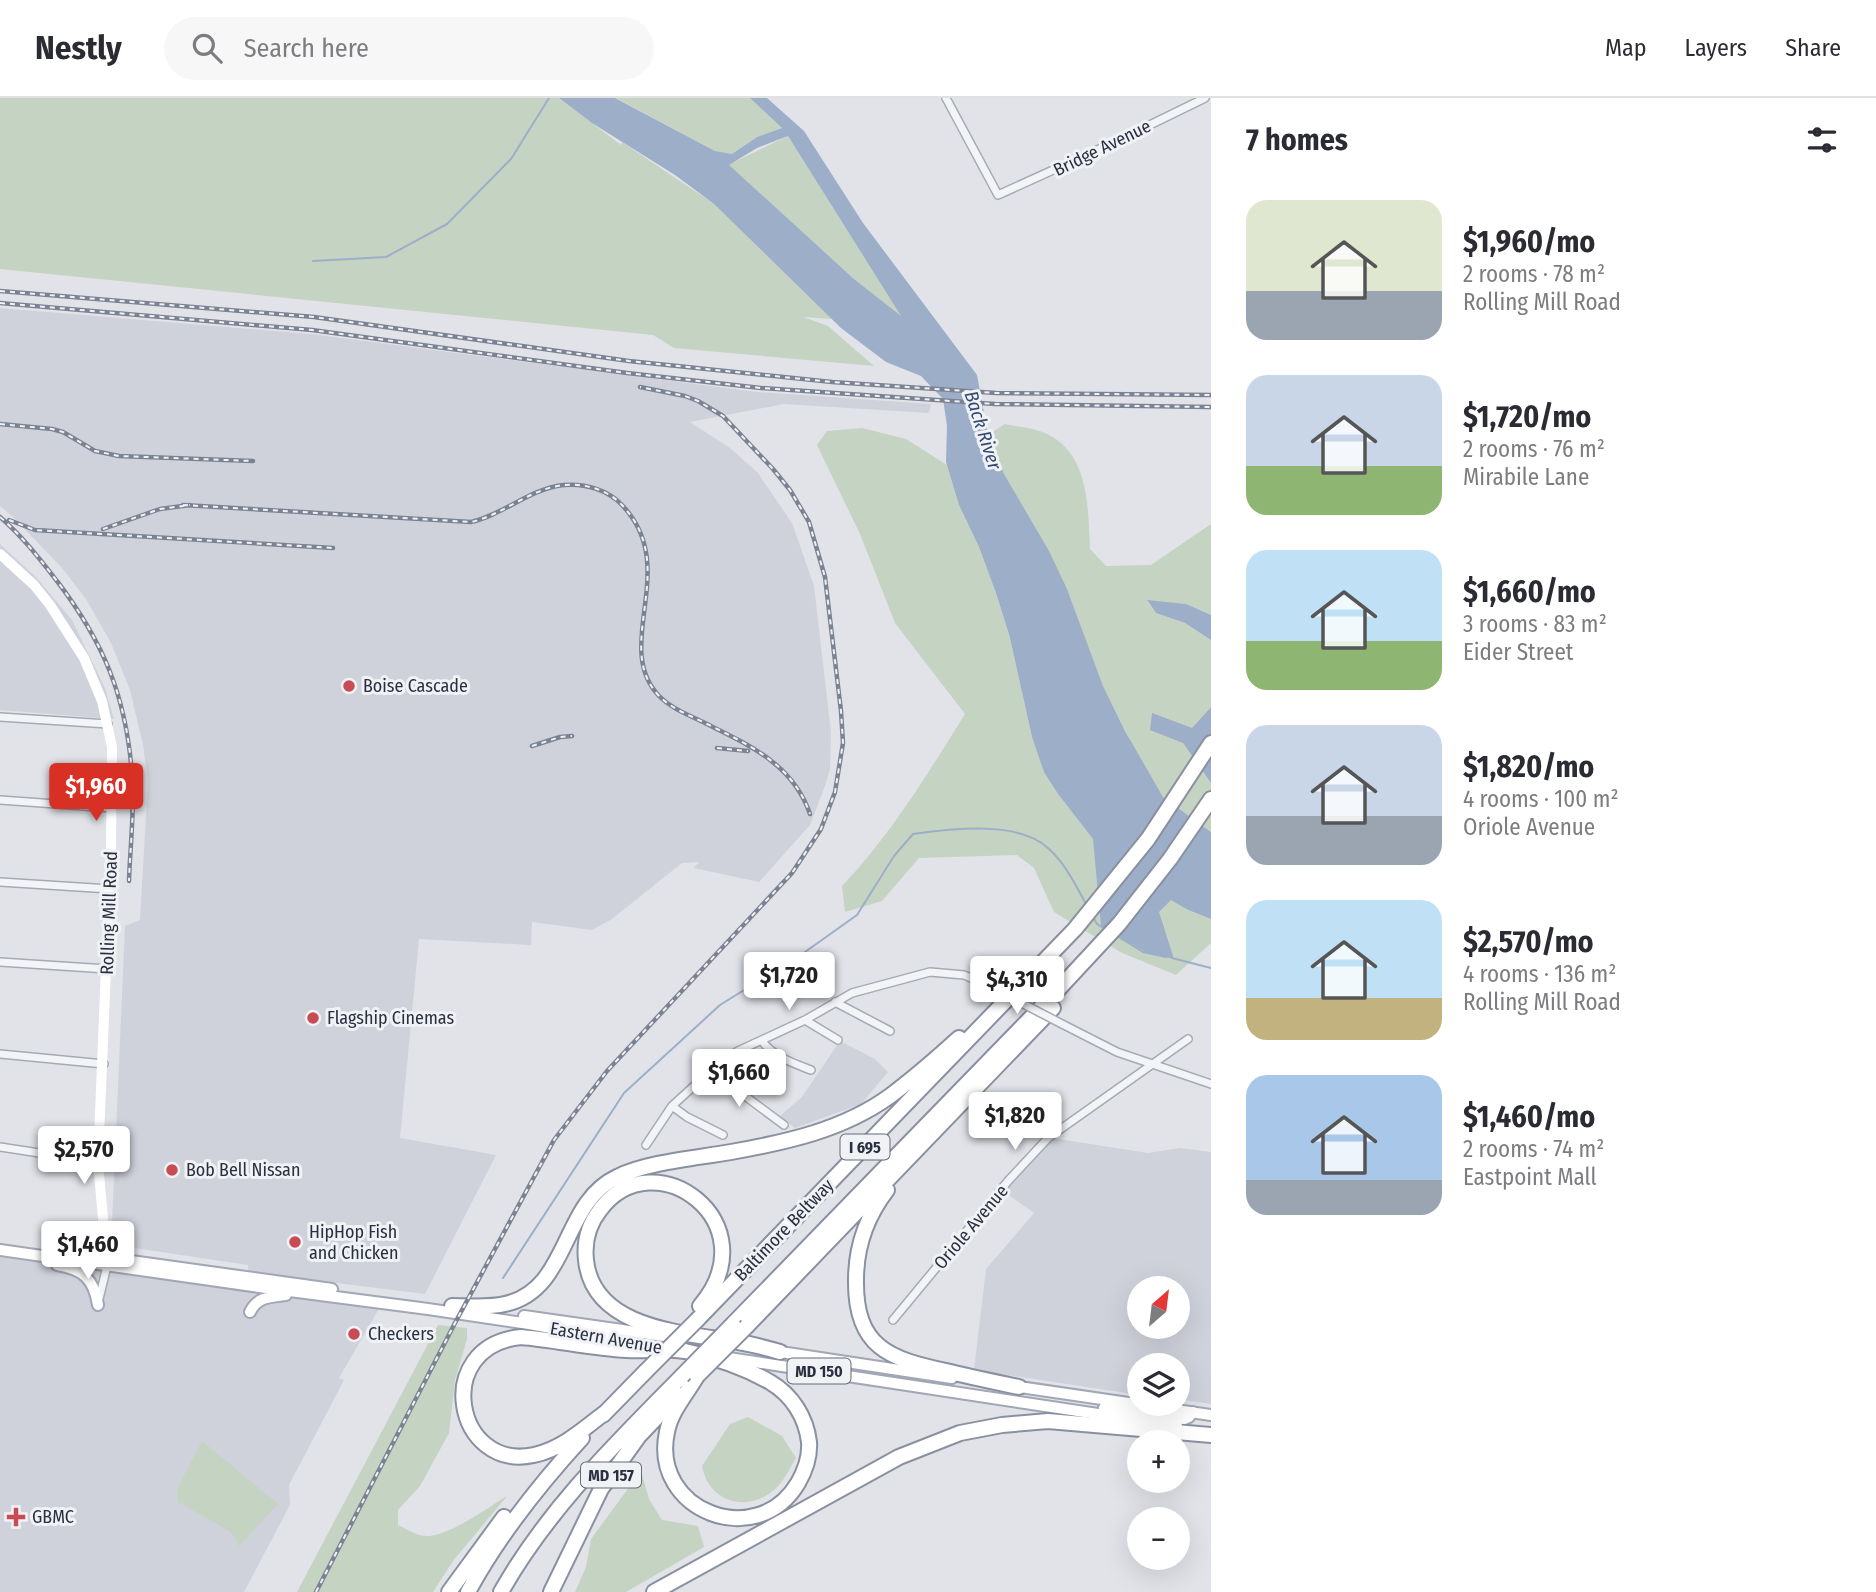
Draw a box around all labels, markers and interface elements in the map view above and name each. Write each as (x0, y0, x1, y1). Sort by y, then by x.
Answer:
search box (164, 17, 654, 80)
text: Nestly (35, 28, 122, 68)
icon: search (188, 29, 226, 67)
text: Search here (244, 33, 369, 64)
text: Map (1605, 34, 1647, 62)
text: Layers (1685, 34, 1747, 62)
text: Share (1785, 34, 1841, 62)
street label: Bridge Avenue (1050, 115, 1154, 181)
icon: filters (1803, 121, 1841, 159)
text: 7 homes (1246, 122, 1348, 158)
text: $1,960/mo (1463, 224, 1595, 260)
icon: home (1302, 228, 1386, 312)
text: 2 rooms · 78 m² (1463, 260, 1605, 288)
text: Rolling Mill Road (1463, 288, 1621, 316)
water label: Back River (960, 388, 1007, 474)
text: $1,720/mo (1463, 399, 1591, 435)
icon: home (1302, 403, 1386, 487)
text: 2 rooms · 76 m² (1463, 435, 1605, 463)
text: Mirabile Lane (1463, 463, 1589, 491)
text: $1,660/mo (1463, 574, 1596, 610)
icon: home (1302, 578, 1386, 662)
text: 3 rooms · 83 m² (1463, 610, 1607, 638)
text: Eider Street (1463, 638, 1573, 666)
place label: Boise Cascade (363, 675, 468, 697)
marker: Boise Cascade (341, 678, 357, 694)
text: $1,820/mo (1463, 749, 1594, 785)
icon: home (1302, 753, 1386, 837)
pin: $1,960 (39, 764, 153, 823)
text: $1,960 (65, 772, 127, 800)
text: 4 rooms · 100 m² (1463, 785, 1619, 813)
text: Oriole Avenue (1463, 813, 1595, 841)
street label: Rolling Mill Road (96, 851, 122, 975)
text: $2,570/mo (1463, 924, 1594, 960)
icon: home (1302, 928, 1386, 1012)
pin: $1,720 (732, 953, 846, 1012)
pin: $4,310 (960, 956, 1074, 1016)
text: 4 rooms · 136 m² (1463, 960, 1616, 988)
text: $1,720 (760, 961, 818, 989)
text: $4,310 (986, 965, 1048, 993)
text: Rolling Mill Road (1463, 988, 1621, 1016)
place label: Flagship Cinemas (327, 1007, 454, 1029)
marker: Flagship Cinemas (305, 1010, 321, 1026)
pin: $1,660 (682, 1049, 796, 1109)
text: $1,660 (708, 1058, 770, 1086)
pin: $1,820 (958, 1093, 1072, 1152)
text: $1,460/mo (1463, 1099, 1595, 1135)
text: $1,820 (985, 1101, 1045, 1129)
icon: home (1302, 1103, 1386, 1187)
pin: $2,570 (27, 1126, 141, 1186)
road number: I 695 (840, 1134, 890, 1160)
text: $2,570 (54, 1135, 114, 1163)
text: 2 rooms · 74 m² (1463, 1135, 1604, 1163)
place label: Bob Bell Nissan (186, 1159, 300, 1181)
marker: Bob Bell Nissan (164, 1162, 180, 1178)
text: Eastpoint Mall (1463, 1163, 1597, 1191)
street label: Baltimore Beltway (730, 1174, 838, 1286)
street label: Oriole Avenue (929, 1180, 1013, 1274)
place label: HipHop Fish and Chicken (309, 1221, 398, 1264)
pin: $1,460 (31, 1222, 145, 1281)
text: $1,460 (57, 1230, 119, 1258)
marker: HipHop Fish and Chicken (287, 1234, 303, 1250)
north arrow (1127, 1276, 1190, 1339)
map controls (1127, 1276, 1190, 1570)
street label: Eastern Avenue (548, 1317, 664, 1359)
place label: Checkers (368, 1323, 434, 1345)
marker: Checkers (346, 1326, 362, 1342)
button: layers (1127, 1353, 1190, 1416)
road number: MD 150 (788, 1358, 850, 1384)
button: + (1127, 1430, 1190, 1493)
road number: MD 157 (581, 1462, 641, 1488)
place label: GBMC (32, 1506, 74, 1528)
marker: GBMC (6, 1507, 26, 1527)
button: − (1127, 1507, 1190, 1570)

